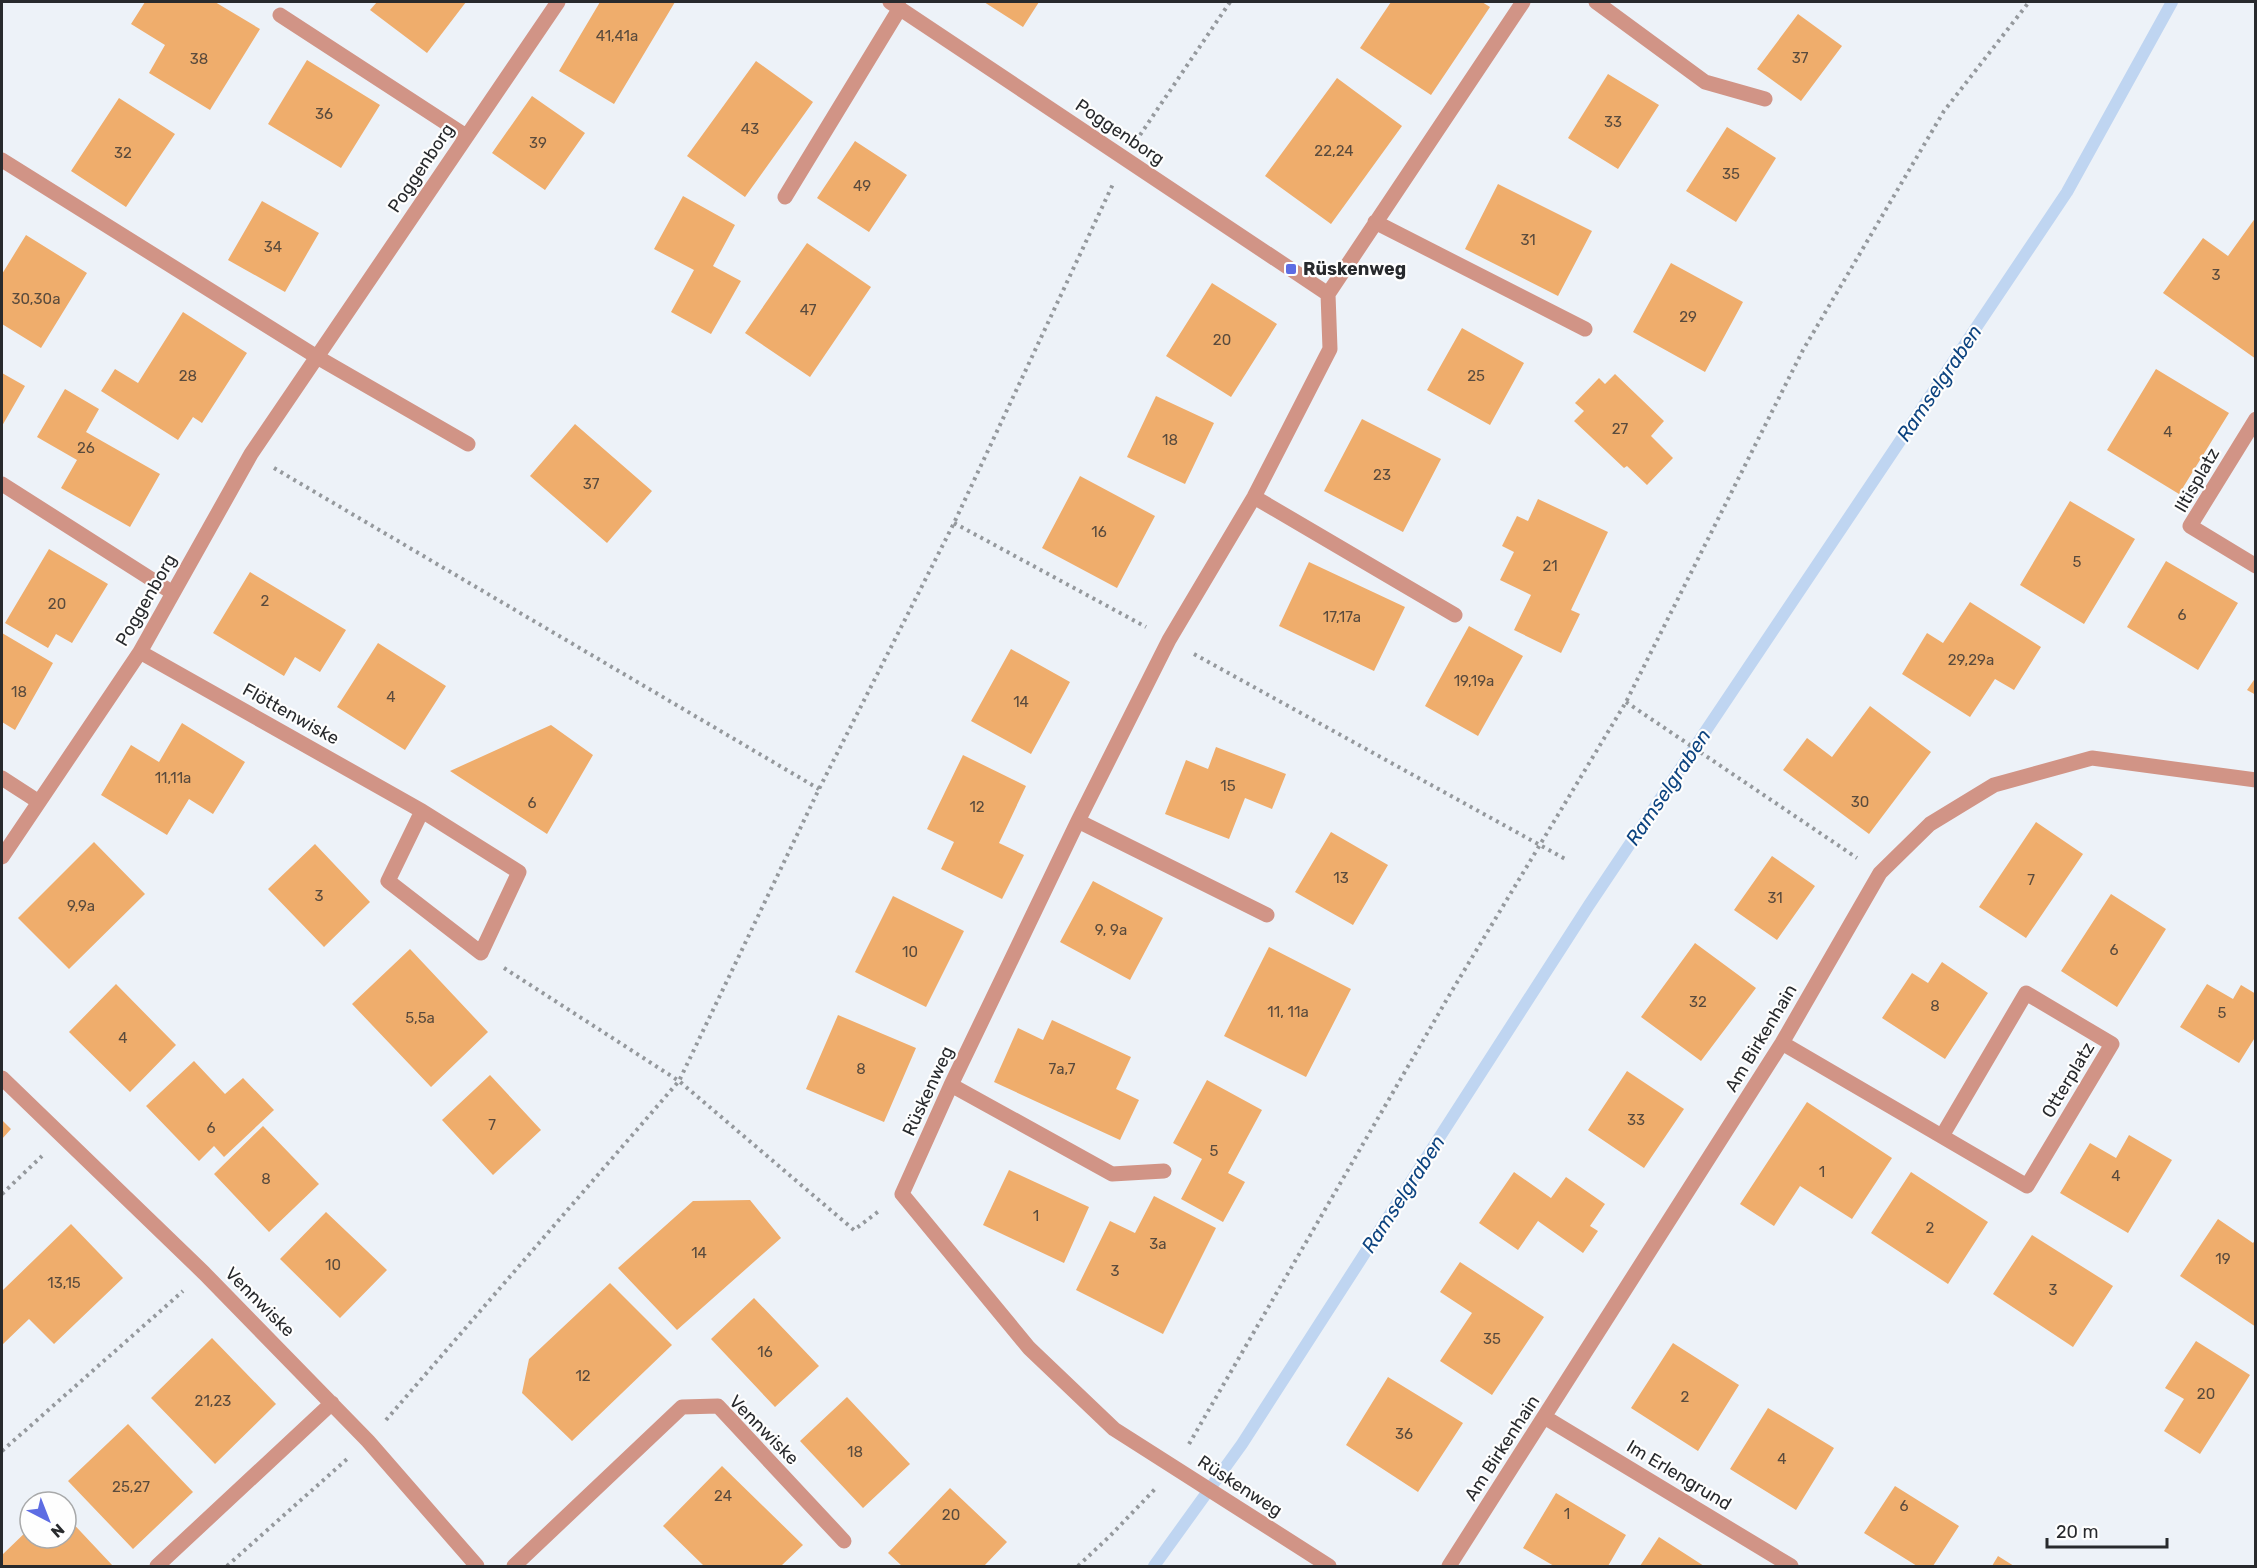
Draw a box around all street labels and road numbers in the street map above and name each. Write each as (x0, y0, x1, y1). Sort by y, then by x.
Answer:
street label: Poggenborg (1071, 94, 1169, 170)
street label: Poggenborg (383, 119, 459, 217)
street label: Iltisplatz (2170, 444, 2224, 516)
street label: Poggenborg (111, 550, 181, 650)
street label: Flöttenwiske (239, 678, 343, 750)
street label: Am Birkenhain (1720, 980, 1802, 1096)
street label: Otterplatz (2037, 1038, 2099, 1122)
street label: Rüskenweg (898, 1043, 958, 1139)
street label: Vennwiske (221, 1263, 299, 1341)
street label: Vennwiske (725, 1391, 803, 1469)
street label: Am Birkenhain (1460, 1391, 1544, 1505)
street label: Im Erlengrund (1623, 1435, 1735, 1515)
street label: Rüskenweg (1194, 1450, 1286, 1522)

